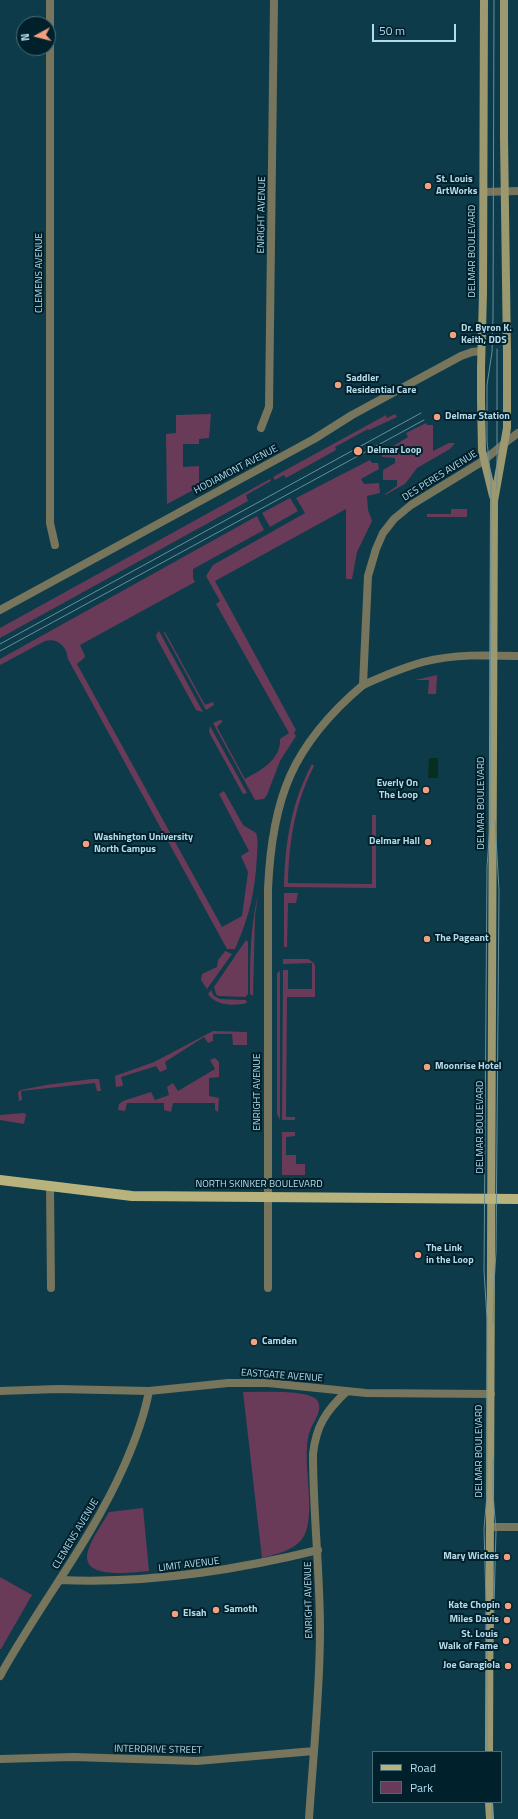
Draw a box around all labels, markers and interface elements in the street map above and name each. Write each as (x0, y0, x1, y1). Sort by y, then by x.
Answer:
north arrow (16, 16, 56, 56)
scale bar (374, 16, 458, 42)
text: 50 m (379, 21, 405, 40)
text: N (17, 33, 33, 42)
place label: St. Louis ArtWorks (436, 174, 477, 198)
street label: ENRIGHT AVENUE (255, 176, 269, 254)
marker: St. Louis ArtWorks (423, 181, 433, 191)
street label: DELMAR BOULEVARD (467, 204, 479, 298)
street label: CLEMENS AVENUE (34, 233, 46, 313)
place label: Dr. Byron K. Keith, DDS (461, 323, 512, 346)
marker: Dr. Byron K. Keith, DDS (448, 330, 458, 340)
place label: Saddler Residential Care (346, 373, 416, 396)
marker: Saddler Residential Care (333, 380, 343, 390)
place label: Delmar Station (445, 411, 510, 423)
marker: Delmar Station (432, 412, 442, 422)
street label: HODIAMONT AVENUE (192, 443, 280, 497)
marker: Delmar Loop (352, 445, 364, 457)
place label: Delmar Loop (367, 445, 421, 457)
street label: DES PERES AVENUE (400, 448, 480, 504)
street label: DELMAR BOULEVARD (476, 756, 488, 850)
place label: Everly On The Loop (377, 778, 418, 802)
marker: Everly On The Loop (421, 785, 431, 795)
place label: Washington University North Campus (94, 832, 193, 856)
place label: Delmar Hall (369, 836, 420, 848)
marker: Delmar Hall (423, 837, 433, 847)
marker: Washington University North Campus (81, 839, 91, 849)
place label: The Pageant (435, 933, 489, 945)
marker: The Pageant (422, 934, 432, 944)
street label: ENRIGHT AVENUE (252, 1053, 264, 1131)
place label: Moonrise Hotel (435, 1061, 501, 1073)
marker: Moonrise Hotel (422, 1062, 432, 1072)
street label: DELMAR BOULEVARD (475, 1080, 487, 1174)
street label: NORTH SKINKER BOULEVARD (195, 1179, 323, 1191)
place label: The Link in the Loop (426, 1243, 474, 1266)
marker: The Link in the Loop (413, 1250, 423, 1260)
place label: Camden (262, 1336, 297, 1348)
marker: Camden (249, 1337, 259, 1347)
street label: EASTGATE AVENUE (241, 1367, 323, 1385)
street label: DELMAR BOULEVARD (474, 1404, 486, 1498)
street label: CLEMENS AVENUE (50, 1497, 102, 1571)
place label: Mary Wickes (443, 1551, 499, 1563)
marker: Mary Wickes (502, 1552, 512, 1562)
street label: LIMIT AVENUE (158, 1555, 220, 1575)
street label: ENRIGHT AVENUE (302, 1561, 316, 1639)
place label: Kate Chopin (448, 1600, 500, 1612)
marker: Kate Chopin (503, 1601, 513, 1611)
place label: Samoth (224, 1604, 257, 1616)
marker: Samoth (211, 1605, 221, 1615)
place label: Elsah (183, 1608, 207, 1620)
marker: Elsah (170, 1609, 180, 1619)
place label: Miles Davis (449, 1614, 499, 1626)
marker: Miles Davis (502, 1615, 512, 1625)
place label: St. Louis Walk of Fame (439, 1629, 498, 1652)
marker: St. Louis Walk of Fame (501, 1636, 511, 1646)
place label: Joe Garagiola (443, 1660, 500, 1672)
marker: Joe Garagiola (503, 1661, 513, 1671)
street label: INTERDRIVE STREET (114, 1743, 202, 1757)
legend (372, 1751, 502, 1803)
text: Road (410, 1758, 436, 1777)
text: Park (410, 1778, 433, 1797)

